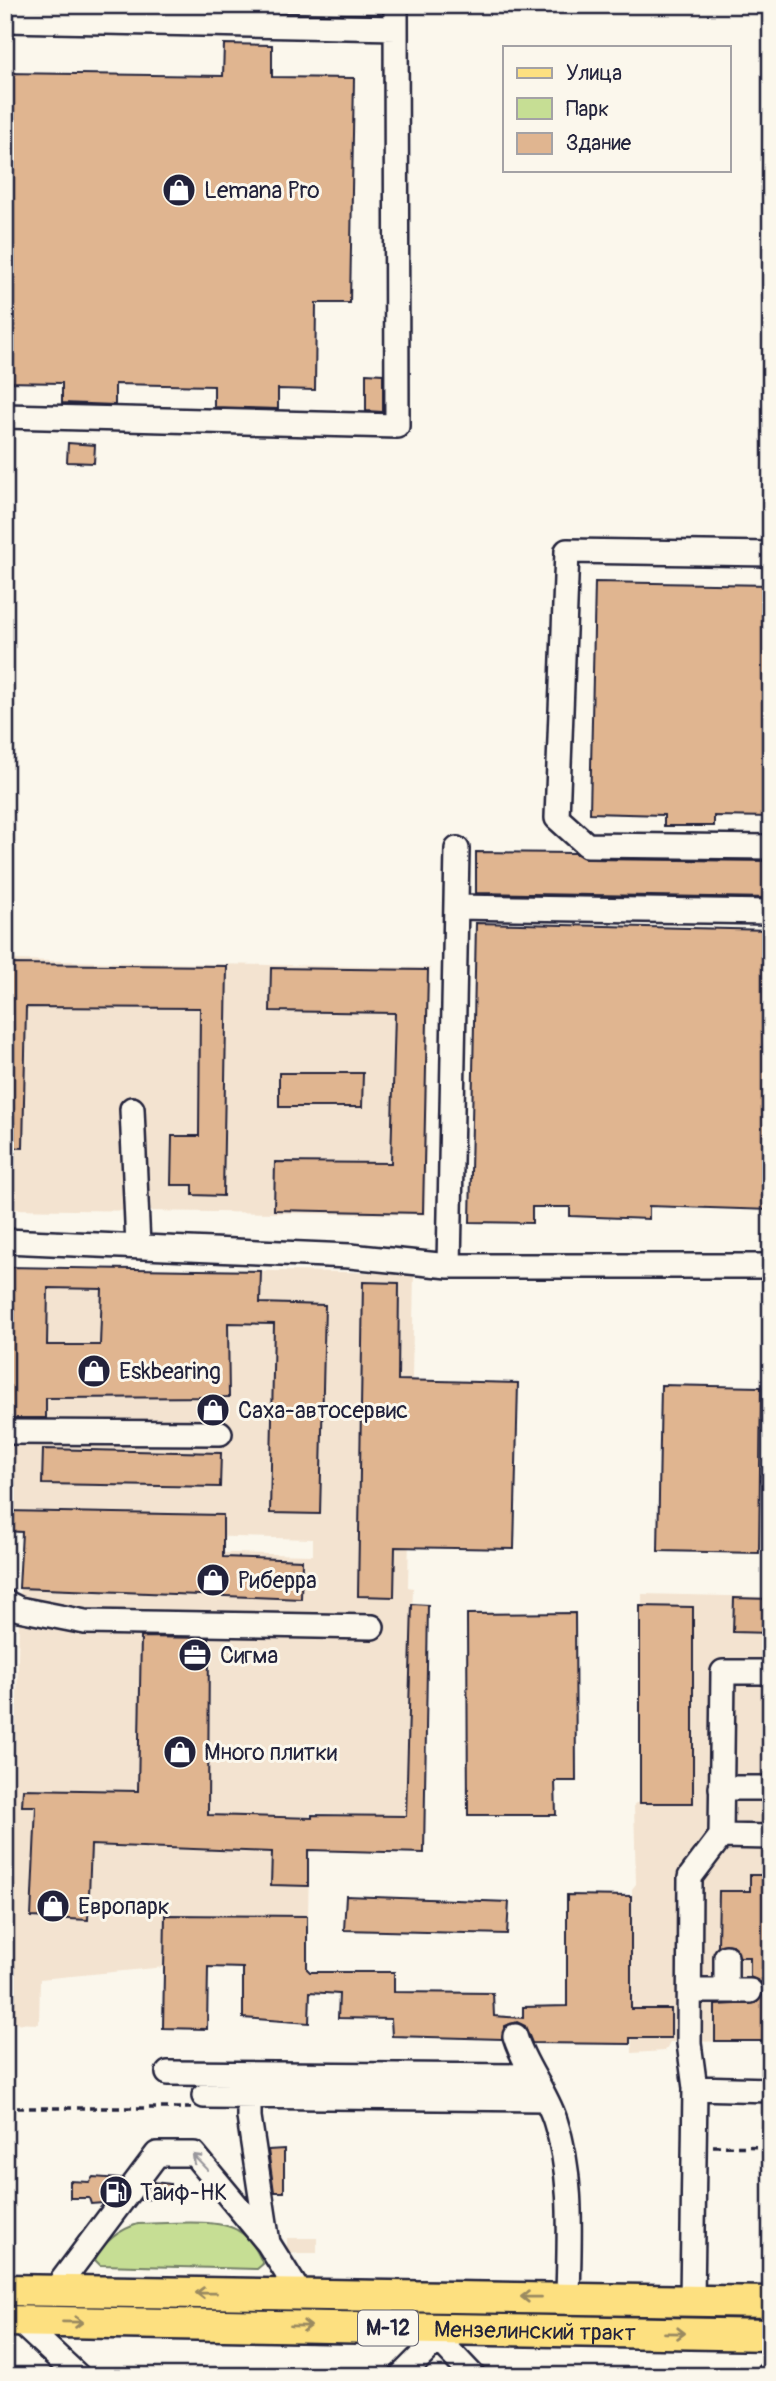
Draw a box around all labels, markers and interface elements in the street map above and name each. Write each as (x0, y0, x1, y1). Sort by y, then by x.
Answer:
legend (503, 46, 730, 172)
text: Улица (566, 60, 622, 87)
text: Парк (566, 96, 609, 123)
text: Здание (566, 130, 632, 157)
shop icon: Lemana Pro (160, 171, 198, 209)
place label: Lemana Pro (204, 176, 320, 205)
shop icon: Eskbearing (75, 1352, 113, 1390)
place label: Eskbearing (119, 1357, 221, 1386)
shop icon: Саха-автосервис (194, 1391, 232, 1429)
place label: Саха-автосервис (238, 1396, 408, 1425)
shop icon: Риберра (194, 1561, 232, 1599)
place label: Риберра (238, 1566, 317, 1595)
office icon: Сигма (176, 1636, 214, 1674)
place label: Сигма (220, 1641, 278, 1670)
shop icon: Много плитки (161, 1733, 199, 1771)
place label: Много плитки (204, 1738, 337, 1767)
shop icon: Европарк (34, 1887, 72, 1925)
place label: Европарк (78, 1892, 170, 1921)
one-way arrow (192, 2154, 209, 2172)
fuel station icon: Таиф-НК (97, 2173, 135, 2211)
place label: Таиф-НК (140, 2178, 228, 2207)
one-way arrow (194, 2286, 217, 2300)
one-way arrow (520, 2291, 543, 2304)
road number: М-12 (358, 2310, 418, 2346)
street label: Мензелинский тракт (434, 2314, 637, 2347)
one-way arrow (62, 2315, 85, 2329)
one-way arrow (289, 2319, 312, 2333)
one-way arrow (664, 2326, 687, 2339)

